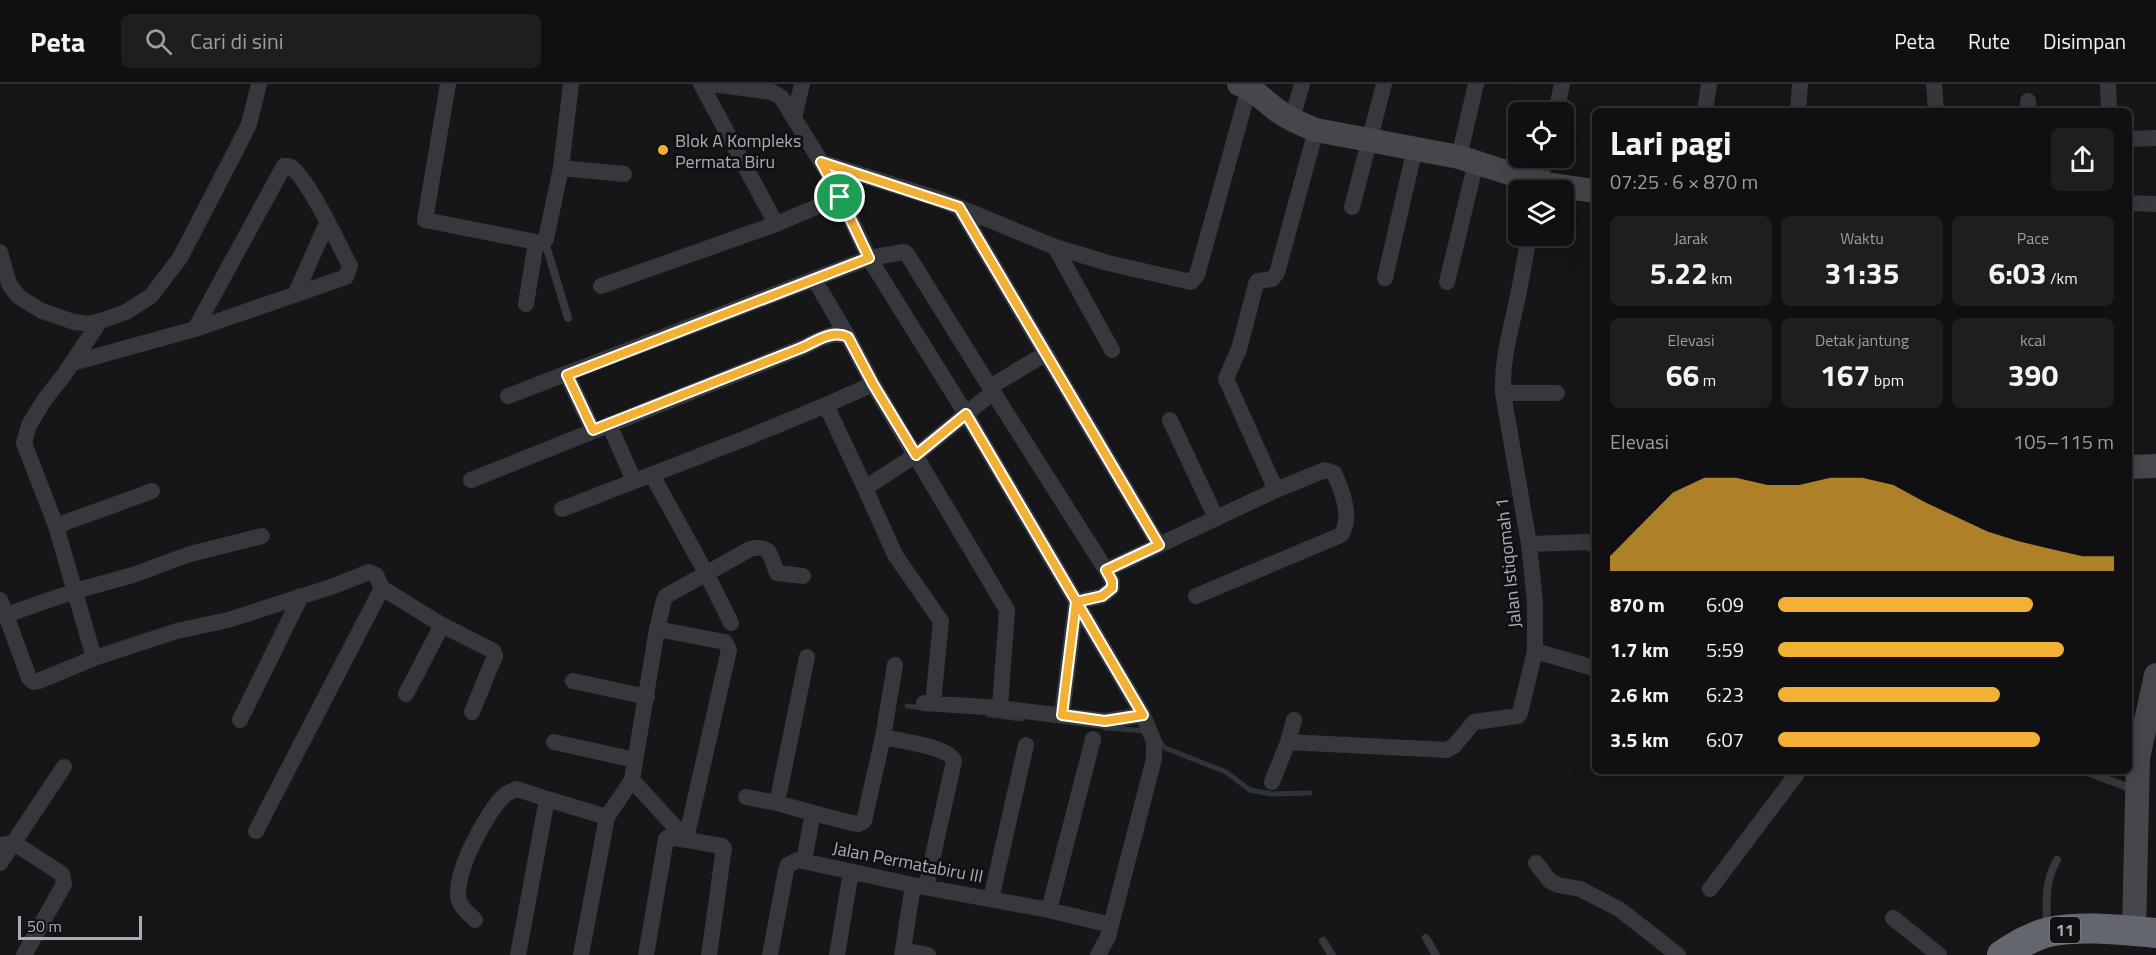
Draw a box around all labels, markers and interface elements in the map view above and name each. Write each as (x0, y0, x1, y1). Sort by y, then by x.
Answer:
search box (121, 14, 541, 68)
text: Peta (30, 20, 85, 63)
text: Cari di sini (190, 24, 284, 58)
icon: search (142, 25, 175, 58)
text: Peta (1894, 25, 1935, 57)
text: Rute (1968, 25, 2010, 57)
text: Disimpan (2043, 25, 2126, 57)
map controls (1508, 102, 1574, 246)
button: locate (1508, 102, 1574, 168)
text: Lari pagi (1610, 118, 1731, 168)
place label: Blok A Kompleks Permata Biru (675, 127, 801, 175)
button: share (2051, 128, 2114, 191)
marker: Blok A Kompleks Permata Biru (656, 143, 670, 157)
text: 07:25 · 6 × 870 m (1610, 166, 1758, 197)
pin (814, 171, 865, 222)
icon: arrive (823, 180, 856, 213)
button: layers (1508, 180, 1574, 246)
text: Jarak (1674, 226, 1708, 250)
text: Waktu (1840, 226, 1884, 250)
text: Pace (2017, 226, 2049, 250)
text: 5.22 (1650, 250, 1708, 296)
text: 31:35 (1825, 250, 1899, 296)
text: 6:03 (1988, 250, 2046, 296)
text: km (1708, 266, 1732, 290)
text: /km (2046, 266, 2078, 290)
text: Elevasi (1667, 328, 1715, 352)
text: Detak jantung (1815, 328, 1909, 352)
text: kcal (2020, 328, 2046, 352)
text: 66 (1666, 352, 1699, 398)
text: 167 (1820, 352, 1870, 398)
text: 390 (2008, 352, 2058, 398)
text: m (1699, 368, 1716, 392)
text: bpm (1870, 368, 1904, 392)
text: Elevasi (1610, 426, 1669, 457)
text: 105–115 m (2013, 426, 2114, 457)
street label: Jalan Istiqomah 1 (1488, 497, 1528, 629)
text: 870 m (1610, 589, 1665, 620)
text: 6:09 (1706, 589, 1744, 620)
text: 1.7 km (1610, 634, 1669, 665)
text: 5:59 (1706, 634, 1744, 665)
text: 2.6 km (1610, 679, 1669, 710)
text: 6:23 (1706, 679, 1744, 710)
text: 3.5 km (1610, 724, 1669, 755)
text: 6:07 (1706, 724, 1744, 755)
street label: Jalan Permatabiru III (830, 834, 986, 890)
scale bar (18, 913, 142, 940)
text: 50 m (27, 914, 62, 938)
road number: 11 (2050, 917, 2080, 943)

